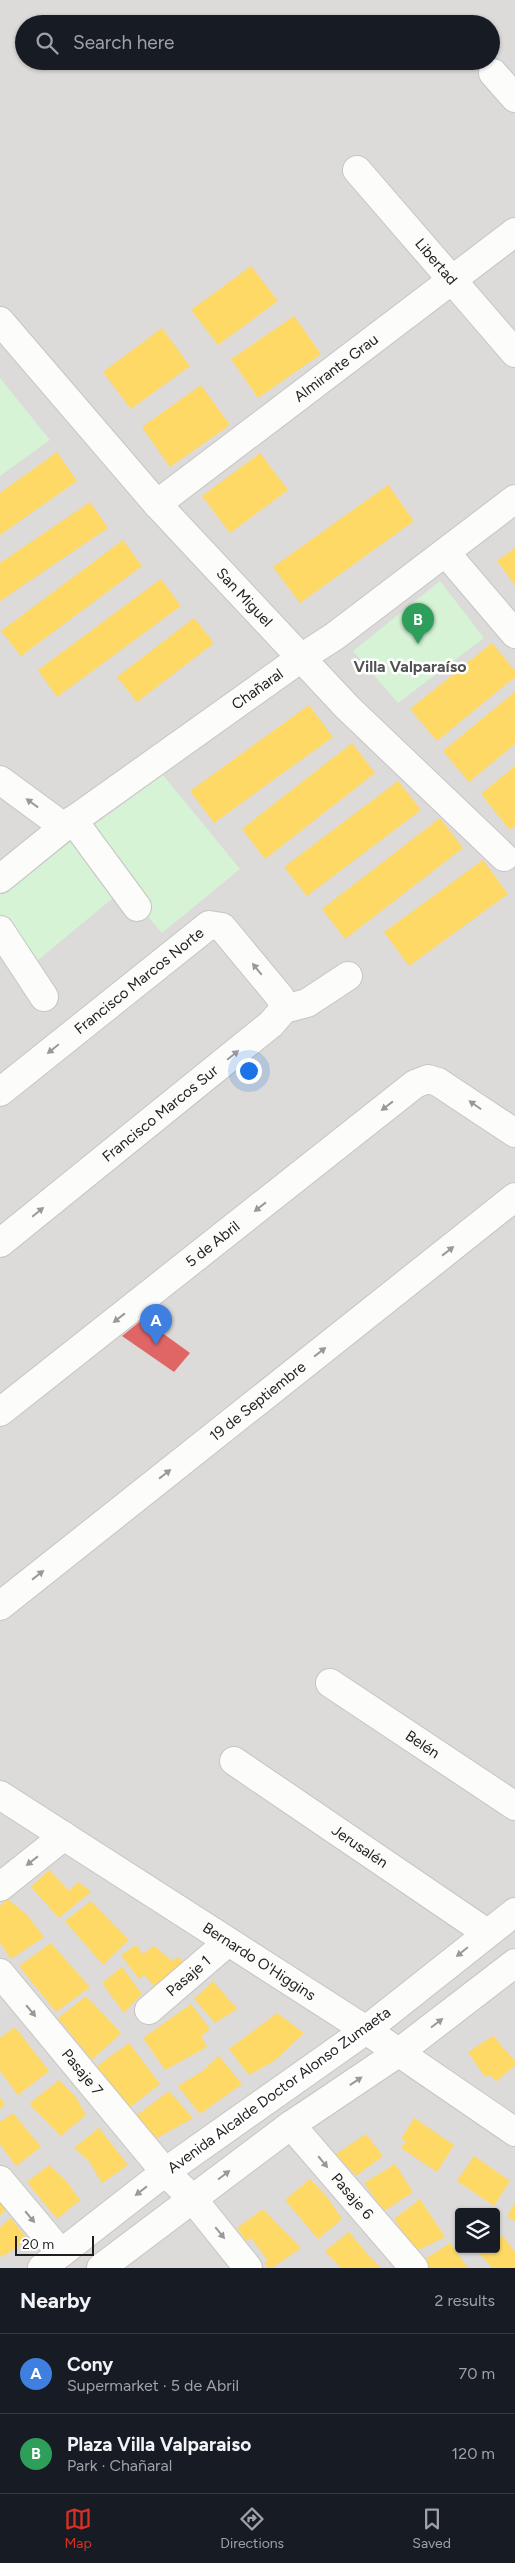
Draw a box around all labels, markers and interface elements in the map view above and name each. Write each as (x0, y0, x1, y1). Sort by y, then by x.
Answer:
search box (15, 15, 500, 70)
icon: search (33, 29, 61, 57)
text: Search here (73, 31, 175, 54)
street label: Libertad (411, 235, 461, 288)
street label: Almirante Grau (291, 330, 382, 406)
street label: San Miguel (213, 564, 276, 630)
pin: B (402, 603, 434, 644)
district label: Villa Valparaíso (353, 657, 467, 676)
street label: Chañaral (228, 665, 287, 714)
one-way arrow (25, 798, 39, 808)
street label: Francisco Marcos Norte (71, 924, 207, 1038)
one-way arrow (251, 964, 263, 976)
one-way arrow (47, 1044, 60, 1055)
one-way arrow (226, 1050, 239, 1061)
your location (236, 1058, 262, 1084)
street label: Francisco Marcos Sur (99, 1061, 222, 1166)
one-way arrow (381, 1100, 394, 1111)
one-way arrow (468, 1100, 482, 1110)
one-way arrow (254, 1201, 267, 1212)
one-way arrow (31, 1207, 44, 1218)
street label: 5 de Abril (182, 1217, 243, 1271)
one-way arrow (441, 1245, 454, 1256)
pin: A (140, 1304, 172, 1345)
one-way arrow (113, 1313, 126, 1324)
one-way arrow (313, 1346, 326, 1357)
street label: 19 de Septiembre (206, 1358, 309, 1445)
one-way arrow (159, 1469, 172, 1480)
one-way arrow (31, 1570, 44, 1581)
street label: Belén (402, 1727, 443, 1762)
street label: Jerusalén (328, 1821, 391, 1872)
one-way arrow (26, 1856, 39, 1867)
street label: Bernardo O'Higgins (199, 1919, 319, 2004)
one-way arrow (456, 1947, 469, 1958)
street label: Pasaje 1 (162, 1952, 214, 2000)
street label: Avenida Alcalde Doctor Alonso Zumaeta (164, 2003, 394, 2177)
one-way arrow (25, 2004, 37, 2016)
one-way arrow (430, 2018, 444, 2028)
street label: Pasaje 7 (58, 2045, 107, 2099)
one-way arrow (349, 2076, 363, 2086)
one-way arrow (317, 2155, 329, 2167)
street label: Pasaje 6 (327, 2169, 377, 2223)
one-way arrow (217, 2170, 230, 2180)
one-way arrow (135, 2185, 148, 2196)
map controls (455, 2208, 500, 2253)
button: layers (455, 2208, 500, 2253)
one-way arrow (25, 2210, 36, 2223)
one-way arrow (214, 2226, 225, 2239)
scale bar (15, 2233, 94, 2256)
text: 20 m (22, 2236, 54, 2253)
text: Nearby (20, 2288, 91, 2313)
text: 2 results (435, 2291, 495, 2310)
text: Cony (67, 2353, 113, 2376)
text: A (30, 2364, 42, 2383)
text: 70 m (459, 2364, 495, 2383)
text: Supermarket · 5 de Abril (67, 2376, 239, 2395)
text: Plaza Villa Valparaiso (67, 2433, 251, 2456)
text: B (31, 2444, 41, 2463)
text: 120 m (452, 2444, 495, 2463)
text: Park · Chañaral (67, 2456, 172, 2475)
tab: Map (64, 2505, 92, 2552)
tab: Directions (220, 2505, 284, 2552)
tab: Saved (412, 2505, 451, 2552)

